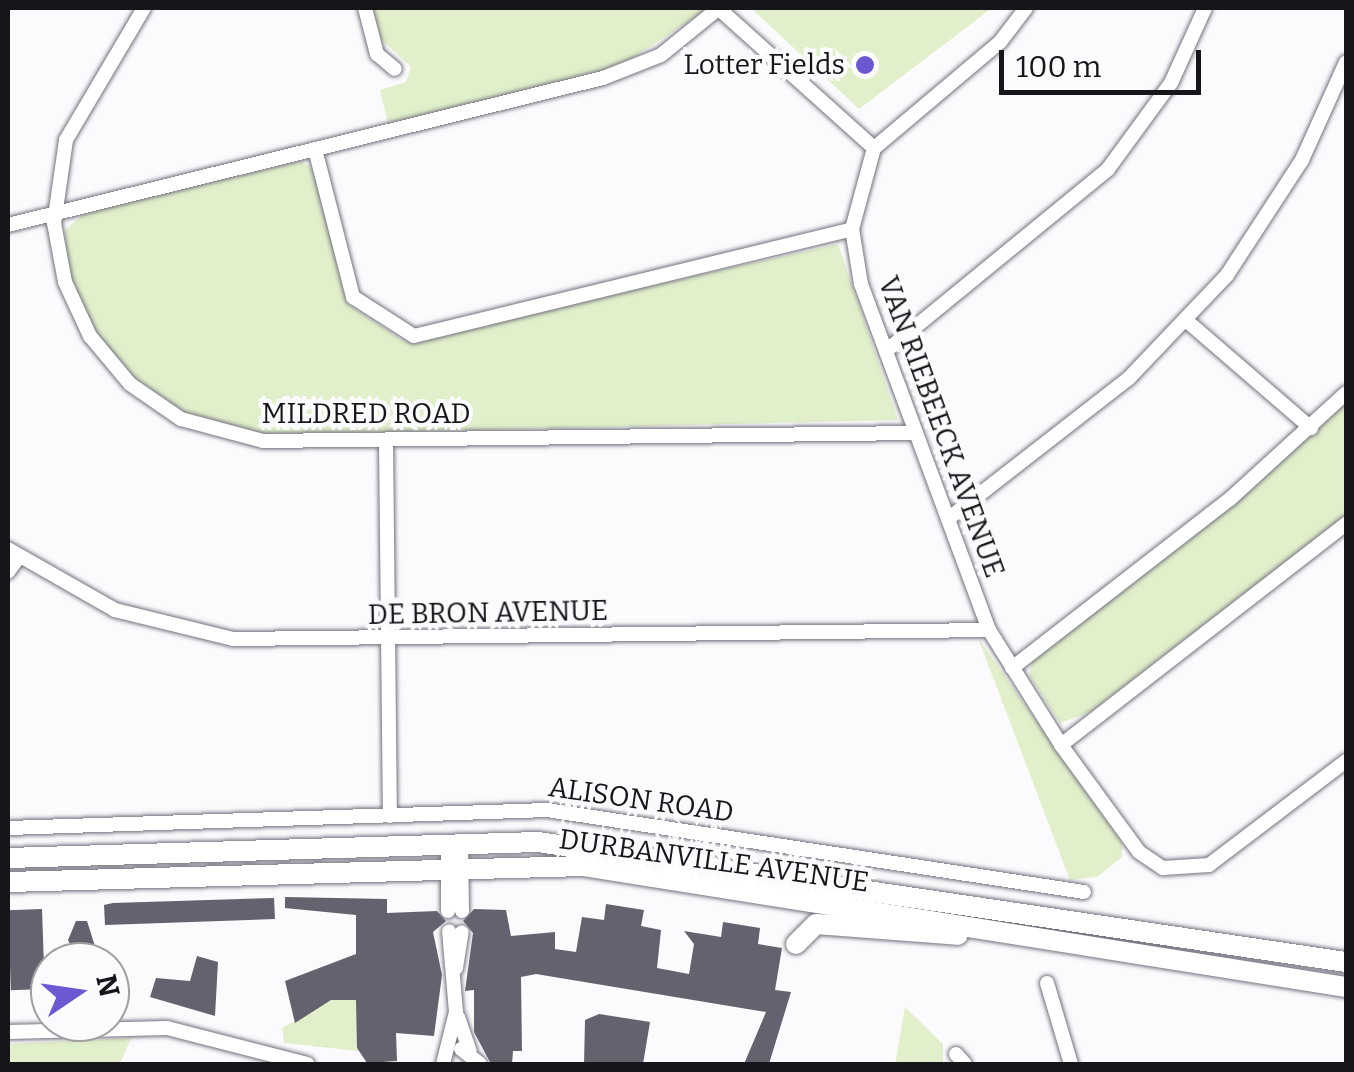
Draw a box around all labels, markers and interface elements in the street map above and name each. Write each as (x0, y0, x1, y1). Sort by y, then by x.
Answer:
scale bar (1004, 30, 1206, 92)
place label: Lotter Fields (684, 48, 845, 82)
text: 100 m (1016, 49, 1101, 85)
marker: Lotter Fields (854, 54, 876, 76)
street label: VAN RIEBEECK AVENUE (871, 272, 1011, 582)
street label: MILDRED ROAD (261, 397, 471, 431)
street label: DE BRON AVENUE (368, 594, 608, 632)
street label: ALISON ROAD (546, 770, 736, 830)
street label: DURBANVILLE AVENUE (557, 823, 871, 899)
north arrow (30, 942, 130, 1042)
text: N (89, 971, 126, 1000)

